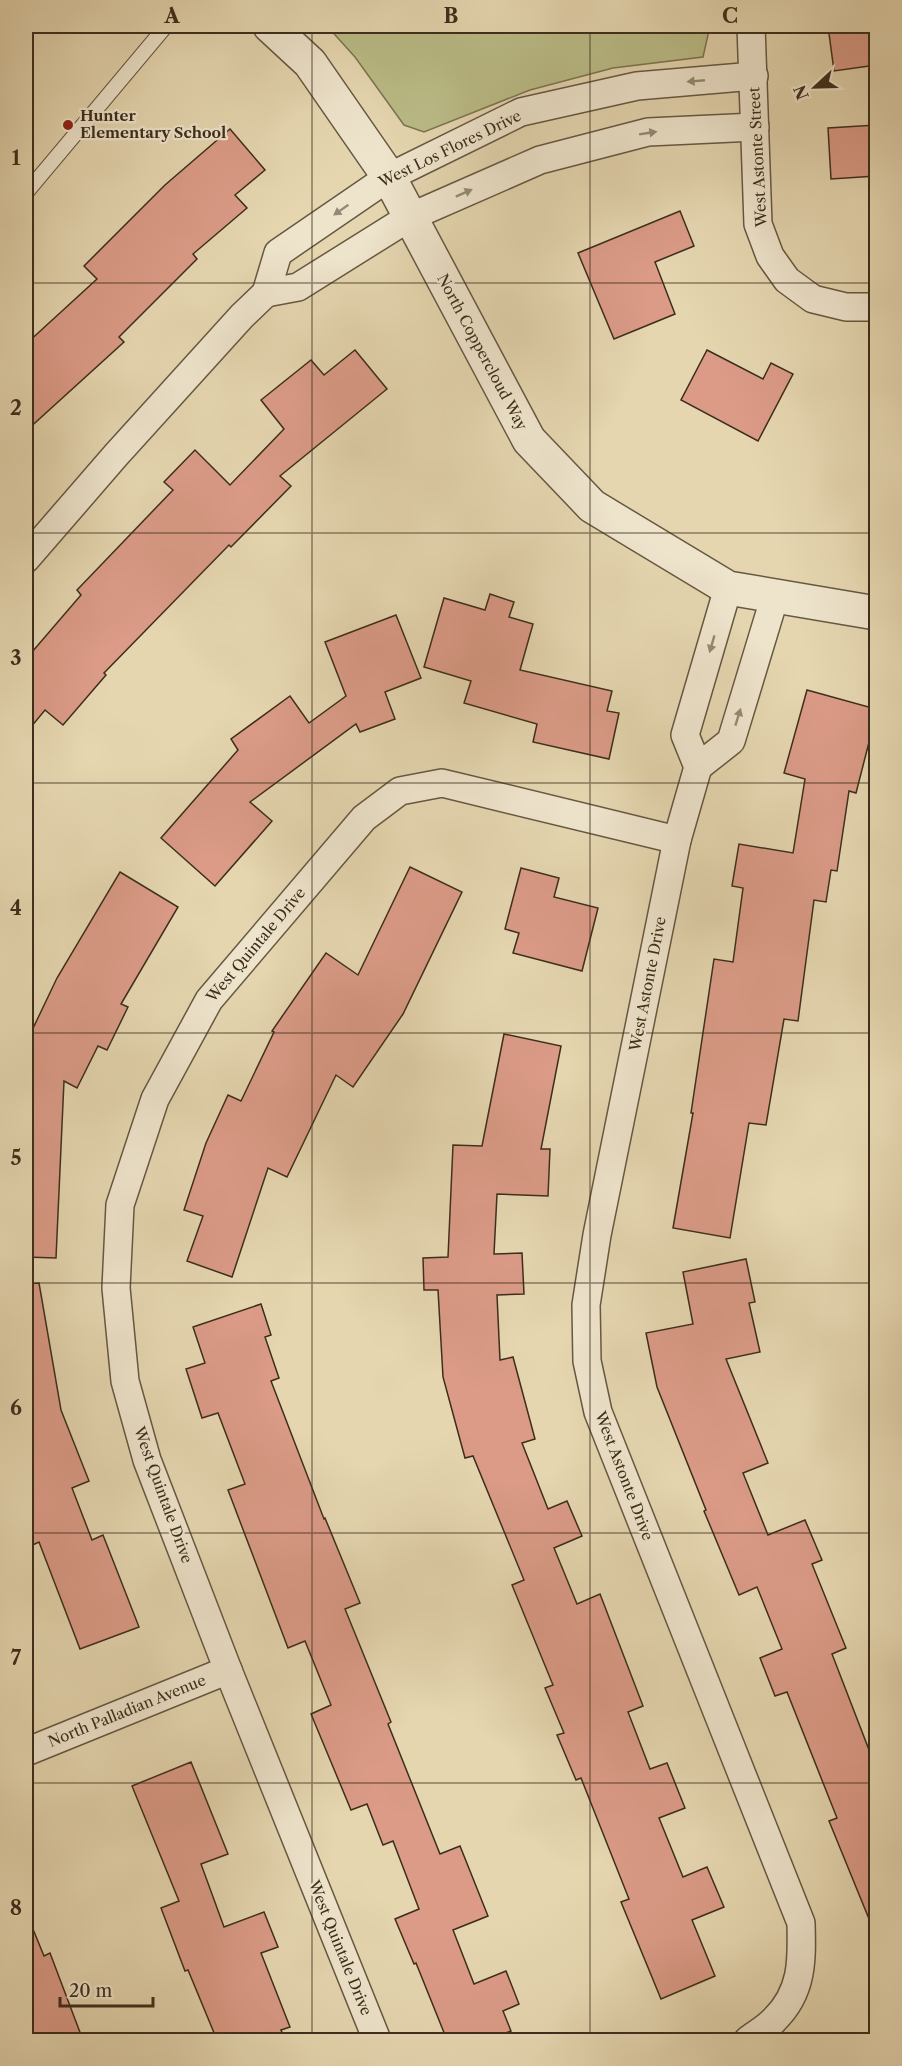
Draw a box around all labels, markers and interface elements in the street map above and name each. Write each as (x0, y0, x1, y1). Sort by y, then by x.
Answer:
text: A (163, 4, 180, 28)
text: B (444, 4, 459, 28)
text: C (722, 4, 738, 28)
north arrow (785, 57, 845, 117)
one-way arrow (686, 76, 705, 86)
text: N (789, 82, 813, 103)
street label: West Astonte Street (744, 86, 771, 229)
place label: Hunter Elementary School (80, 106, 226, 142)
street label: West Los Flores Drive (375, 106, 524, 192)
marker: Hunter Elementary School (61, 118, 75, 132)
one-way arrow (639, 128, 658, 137)
text: 1 (12, 146, 21, 170)
one-way arrow (455, 189, 472, 198)
one-way arrow (333, 204, 349, 216)
street label: North Coppercloud Way (433, 270, 532, 434)
text: 2 (10, 396, 22, 420)
one-way arrow (707, 636, 716, 654)
text: 3 (10, 646, 22, 670)
one-way arrow (734, 708, 743, 726)
street label: West Quintale Drive (201, 883, 309, 1007)
text: 4 (10, 896, 22, 920)
street label: West Astonte Drive (625, 915, 670, 1054)
text: 5 (10, 1146, 22, 1170)
text: 6 (10, 1396, 22, 1420)
street label: West Astonte Drive (591, 1408, 658, 1543)
street label: West Quintale Drive (130, 1423, 197, 1566)
text: 7 (11, 1646, 22, 1670)
street label: North Palladian Avenue (45, 1670, 208, 1751)
street label: West Quintale Drive (304, 1877, 376, 2018)
text: 8 (10, 1896, 22, 1920)
scale bar (60, 1970, 153, 2008)
text: 20 m (69, 1980, 113, 2002)

